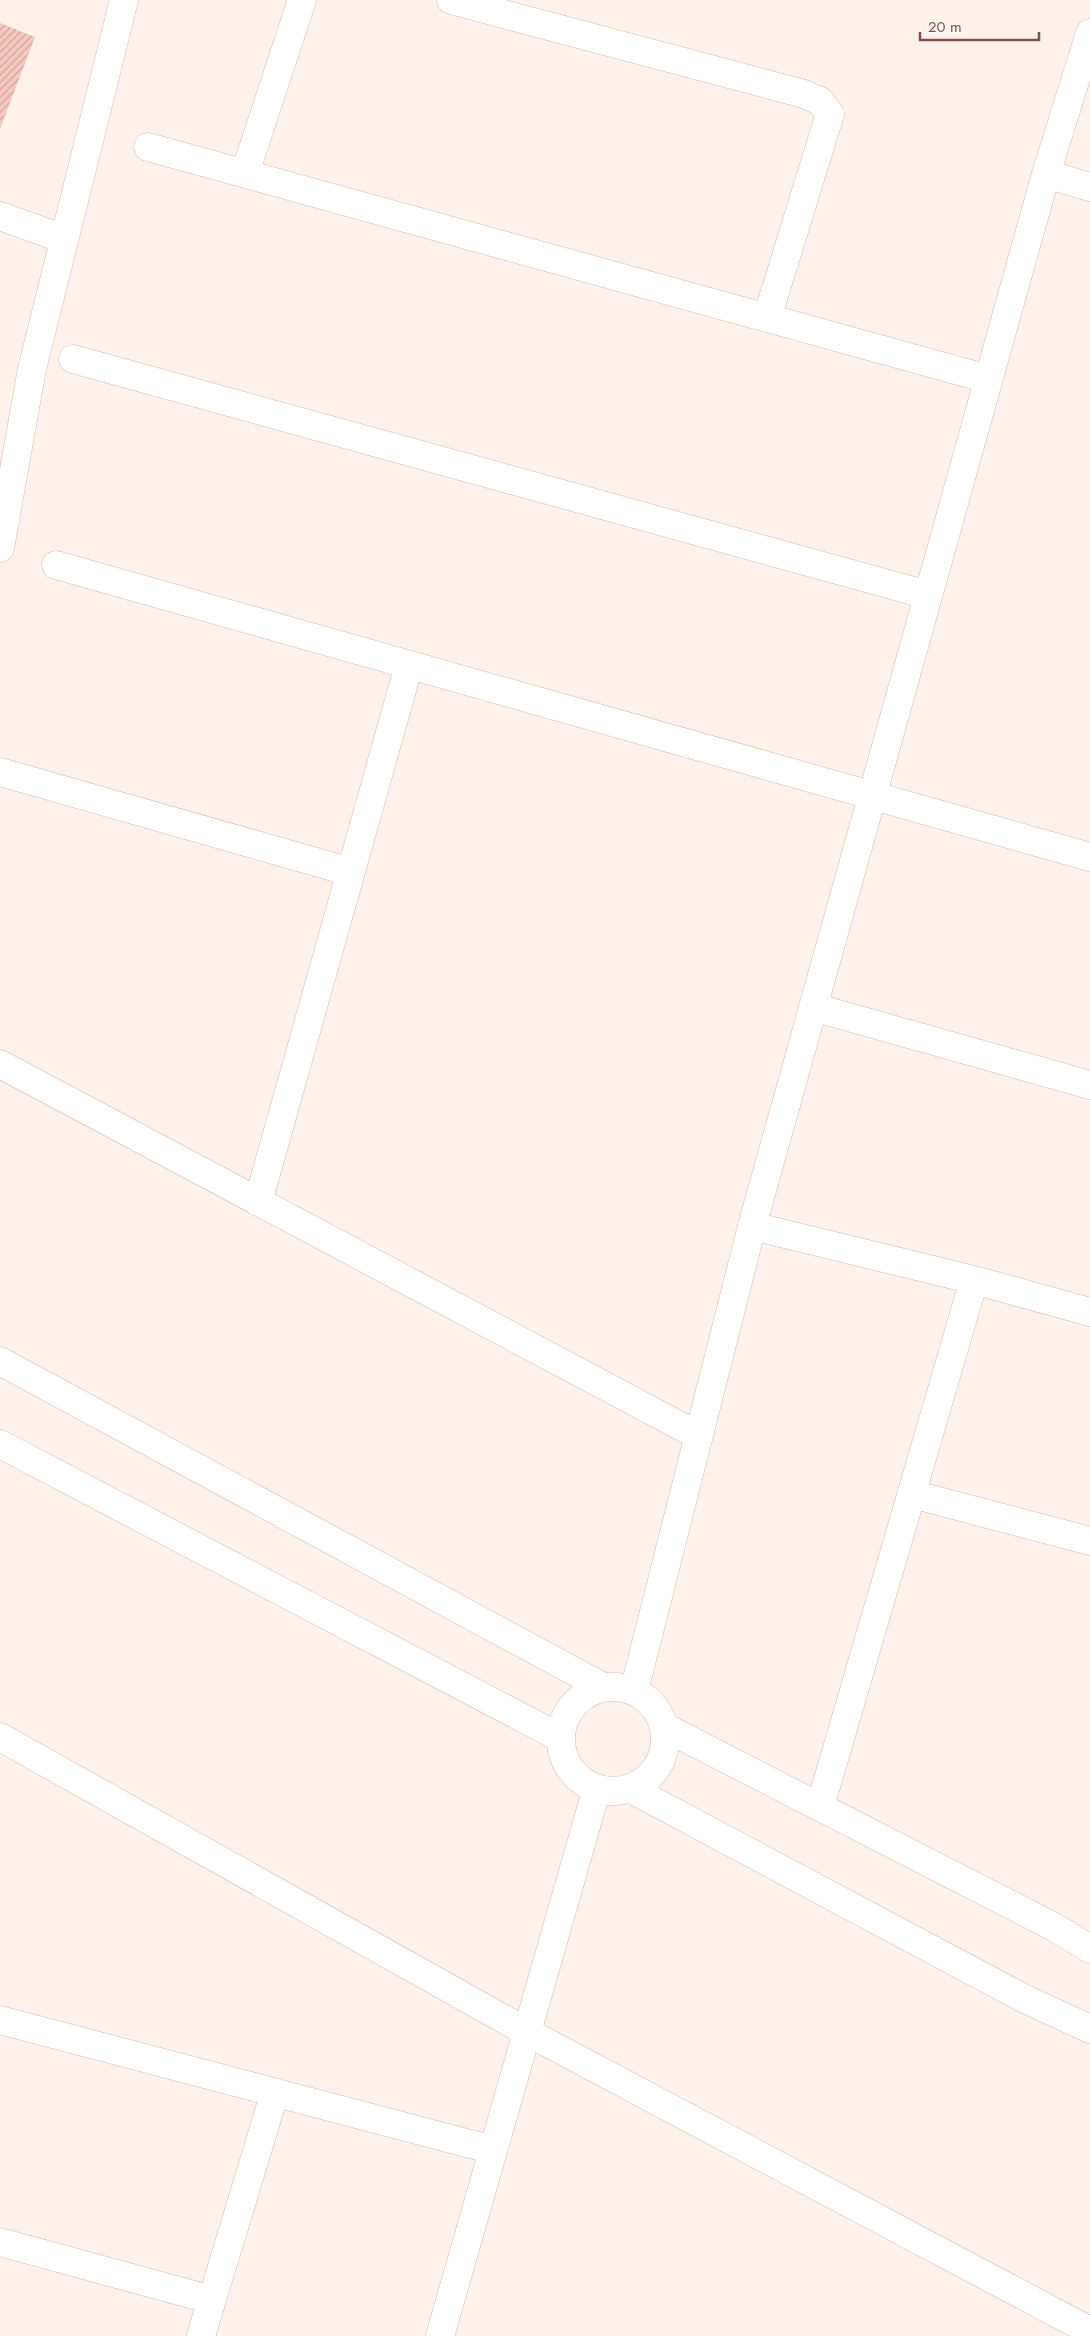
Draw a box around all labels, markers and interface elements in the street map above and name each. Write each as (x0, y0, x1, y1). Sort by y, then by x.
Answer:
scale bar (920, 10, 1039, 42)
text: 20 m (928, 16, 962, 38)

